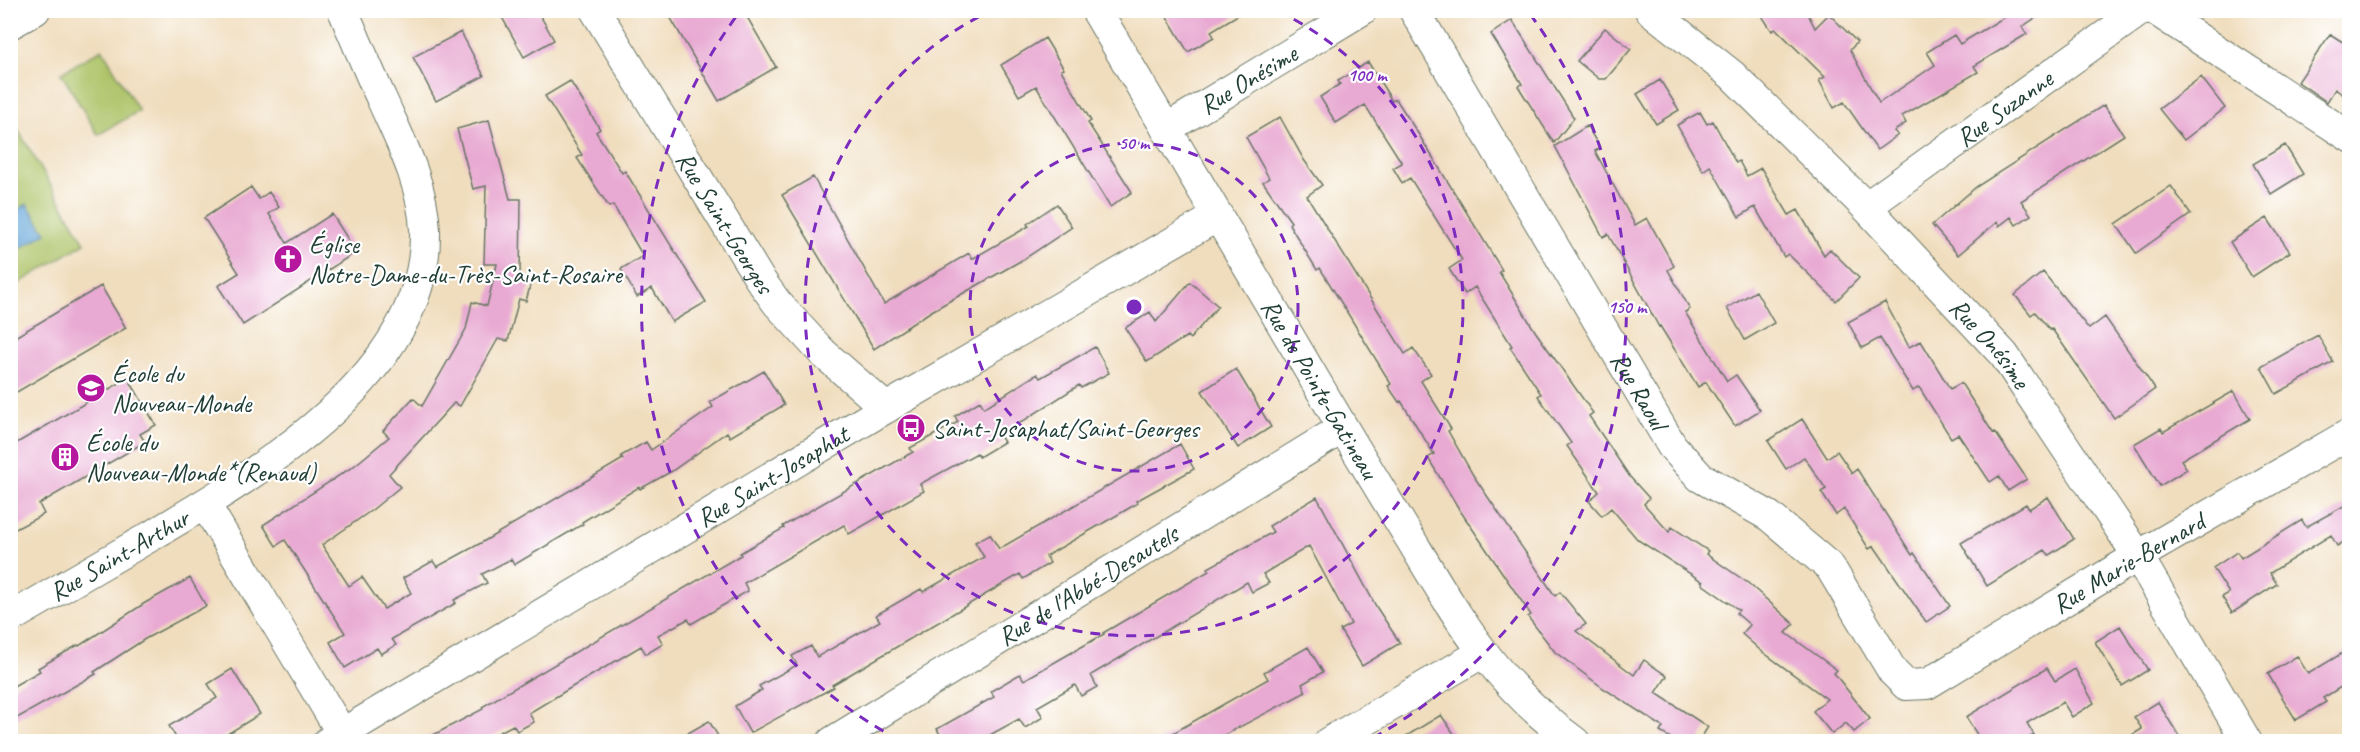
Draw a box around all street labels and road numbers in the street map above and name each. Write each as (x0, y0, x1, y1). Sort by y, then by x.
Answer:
street label: Rue Onésime (1193, 36, 1304, 122)
street label: Rue Suzanne (1949, 61, 2060, 154)
street label: Rue Saint-Georges (669, 145, 783, 302)
street label: Rue Onésime (1943, 291, 2039, 396)
street label: Rue de Pointe-Gatineau (1254, 293, 1387, 487)
street label: Rue Raoul (1603, 346, 1677, 439)
street label: Rue Saint-Josaphat (690, 416, 857, 534)
street label: Rue Saint-Arthur (43, 500, 197, 608)
street label: Rue Marie-Bernard (2046, 503, 2213, 621)
street label: Rue de l'Abbé-Desautels (991, 516, 1186, 653)

